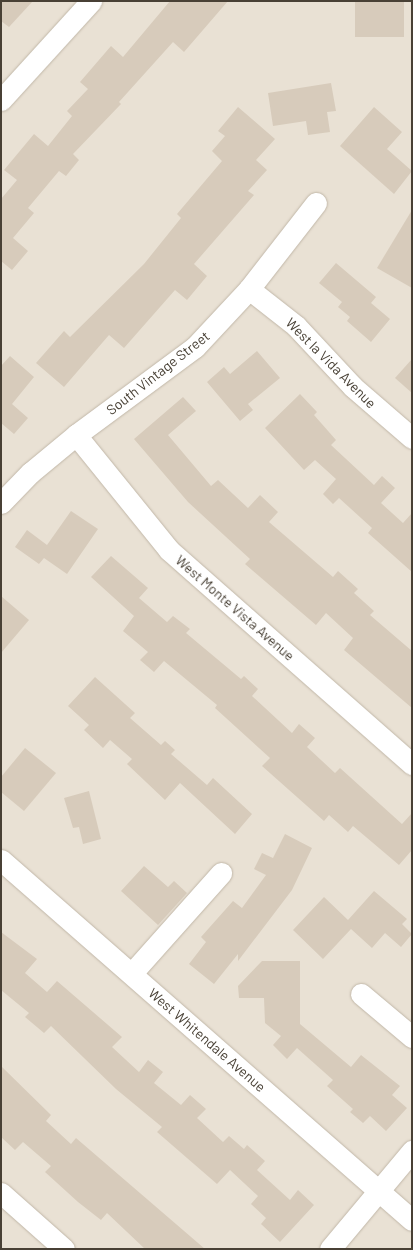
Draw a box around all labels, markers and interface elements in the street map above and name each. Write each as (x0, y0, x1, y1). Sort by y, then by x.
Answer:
street label: West la Vida Avenue (282, 314, 380, 412)
street label: South Vintage Street (103, 327, 213, 419)
street label: West Monte Vista Avenue (172, 552, 298, 664)
street label: West Whitendale Avenue (145, 985, 269, 1095)

